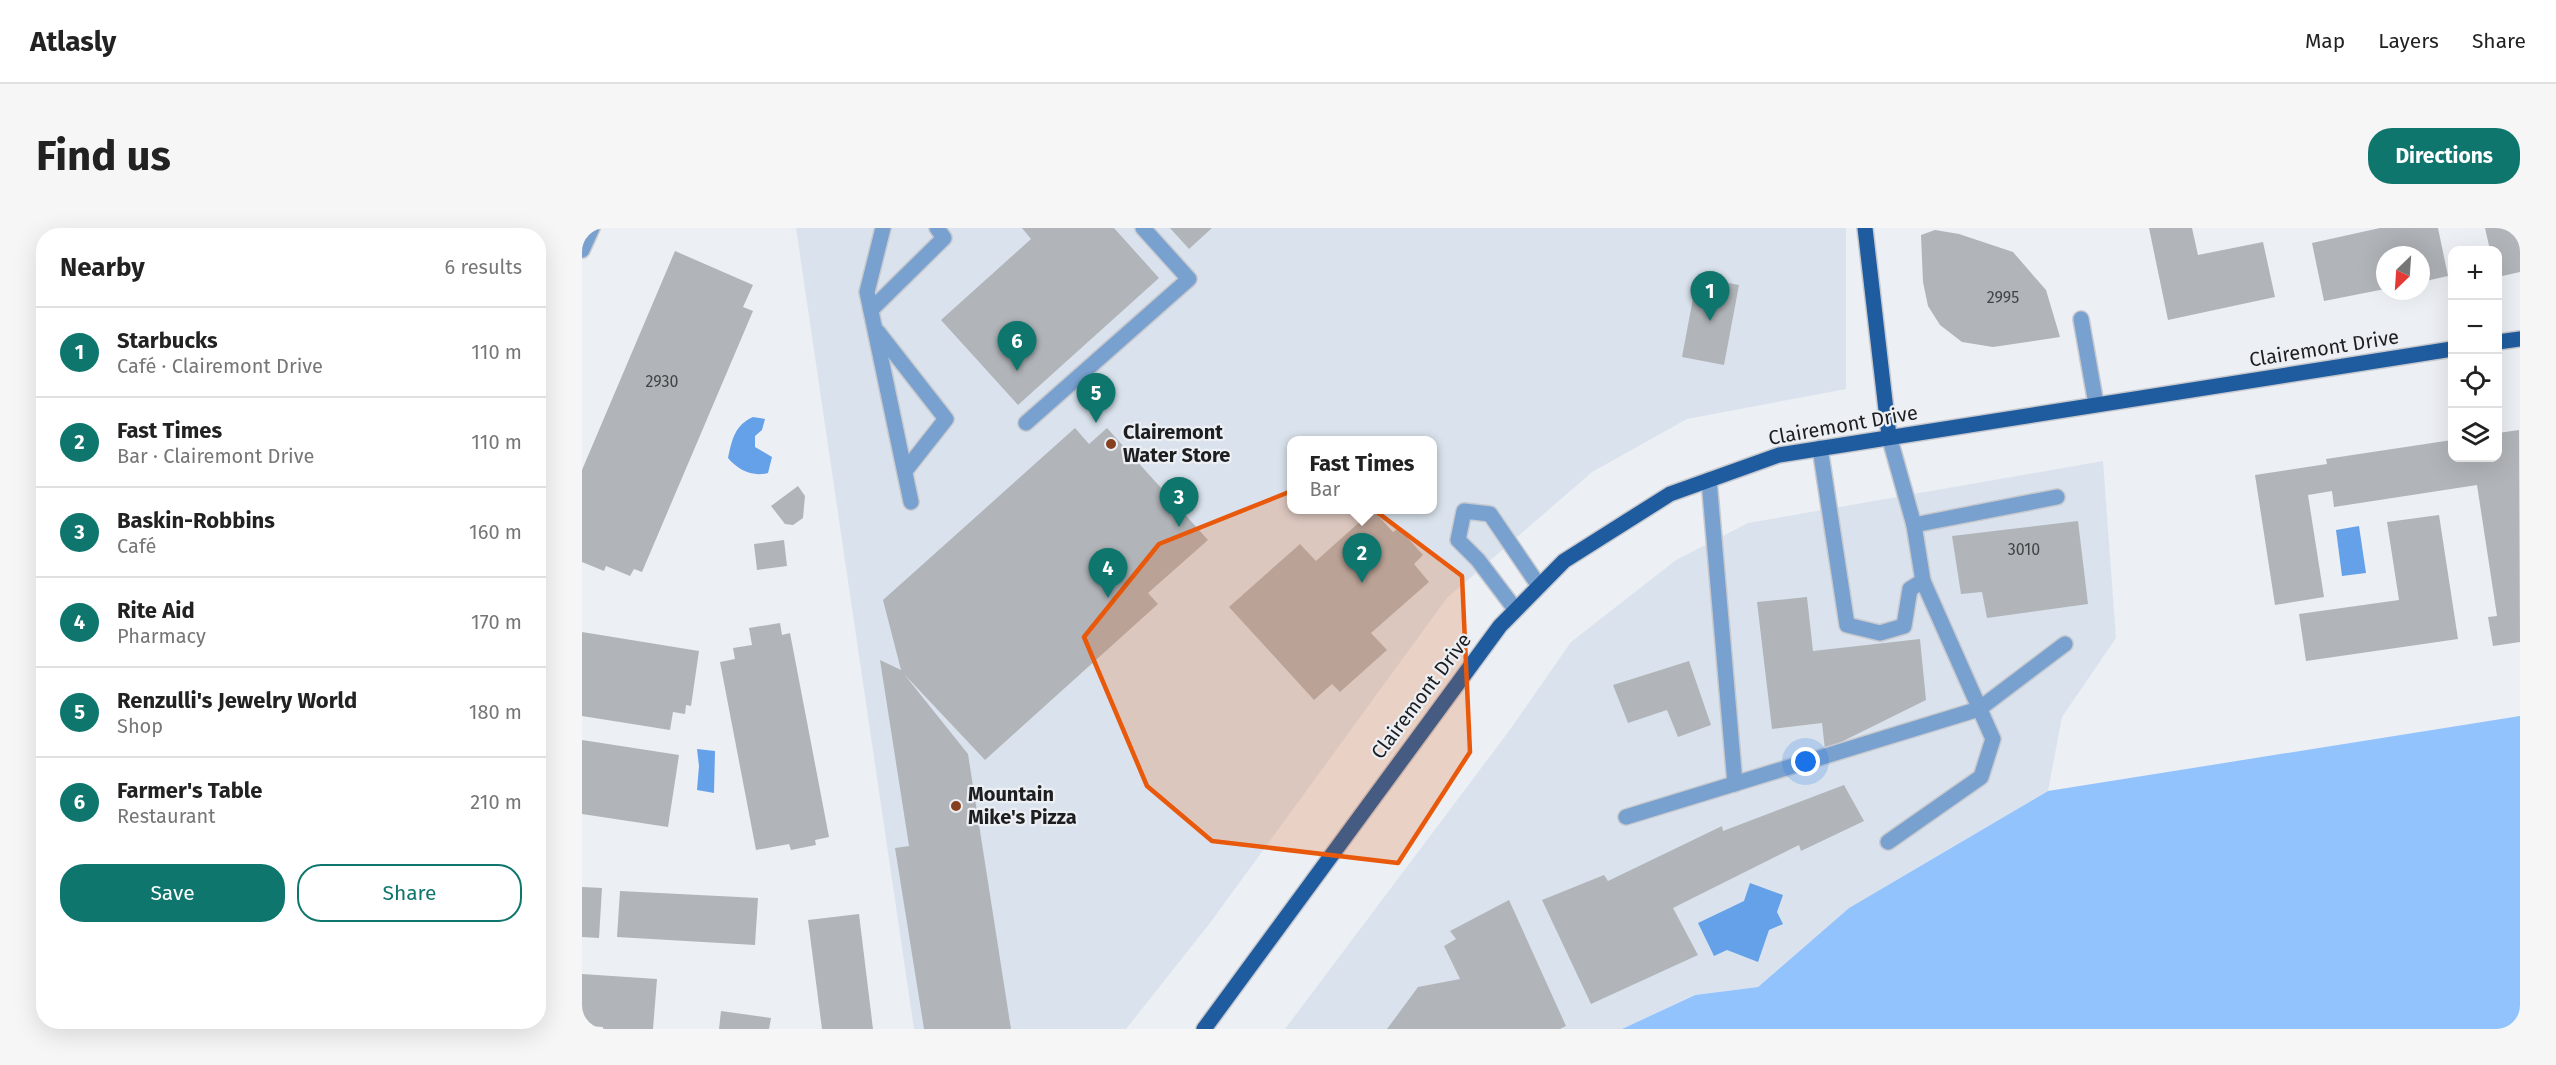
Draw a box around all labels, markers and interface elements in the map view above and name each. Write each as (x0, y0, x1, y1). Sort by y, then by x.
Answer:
text: Atlasly (30, 25, 116, 58)
text: Map (2305, 28, 2345, 54)
text: Layers (2378, 28, 2439, 54)
text: Share (2472, 28, 2526, 54)
button: Directions (2368, 128, 2520, 184)
text: Find us (36, 131, 171, 181)
north arrow (2376, 246, 2430, 300)
map controls (2448, 246, 2502, 462)
button: + (2448, 246, 2502, 300)
text: Nearby (60, 252, 145, 283)
text: 6 results (445, 255, 522, 279)
pin: 1 (1690, 272, 1730, 321)
house number: 2995 (1987, 288, 2019, 307)
button: − (2448, 300, 2502, 354)
pin: 6 (998, 322, 1036, 371)
street label: Clairemont Drive (2247, 324, 2401, 372)
text: Starbucks (117, 327, 218, 354)
text: 1 (75, 340, 84, 364)
text: 110 m (471, 340, 522, 364)
text: Café · Clairemont Drive (117, 354, 323, 378)
button: locate (2448, 354, 2502, 408)
house number: 2930 (646, 372, 678, 391)
pin: 5 (1076, 374, 1116, 423)
street label: Clairemont Drive (1766, 400, 1920, 450)
button: layers (2448, 408, 2502, 462)
text: Fast Times (117, 417, 222, 444)
place label: Clairemont Water Store (1123, 420, 1230, 467)
text: 2 (74, 430, 85, 454)
text: 110 m (471, 430, 522, 454)
popup (1287, 436, 1437, 514)
marker: Clairemont Water Store (1104, 437, 1118, 451)
text: Bar · Clairemont Drive (117, 444, 314, 468)
text: Fast Times (1309, 450, 1415, 477)
text: Bar (1309, 477, 1340, 501)
pin: 3 (1160, 478, 1198, 527)
text: Baskin-Robbins (117, 507, 275, 534)
text: 3 (74, 520, 85, 544)
text: 160 m (469, 520, 522, 544)
text: Café (117, 534, 156, 558)
pin: 2 (1342, 534, 1382, 583)
house number: 3010 (2008, 540, 2040, 559)
pin: 4 (1088, 548, 1128, 598)
text: Rite Aid (117, 597, 195, 624)
text: 4 (74, 610, 85, 634)
text: 170 m (471, 610, 522, 634)
text: Pharmacy (117, 624, 206, 648)
street label: Clairemont Drive (1366, 628, 1476, 764)
text: Renzulli's Jewelry World (117, 687, 357, 714)
text: 5 (74, 700, 85, 724)
text: 180 m (469, 700, 522, 724)
text: Shop (117, 714, 163, 738)
your location (1791, 747, 1820, 776)
text: Farmer's Table (117, 777, 262, 804)
place label: Mountain Mike's Pizza (968, 782, 1077, 829)
text: 6 (74, 790, 85, 814)
text: 210 m (470, 790, 522, 814)
marker: Mountain Mike's Pizza (949, 799, 963, 813)
text: Restaurant (117, 804, 215, 828)
button: Save (60, 864, 285, 922)
button: Share (297, 864, 522, 922)

